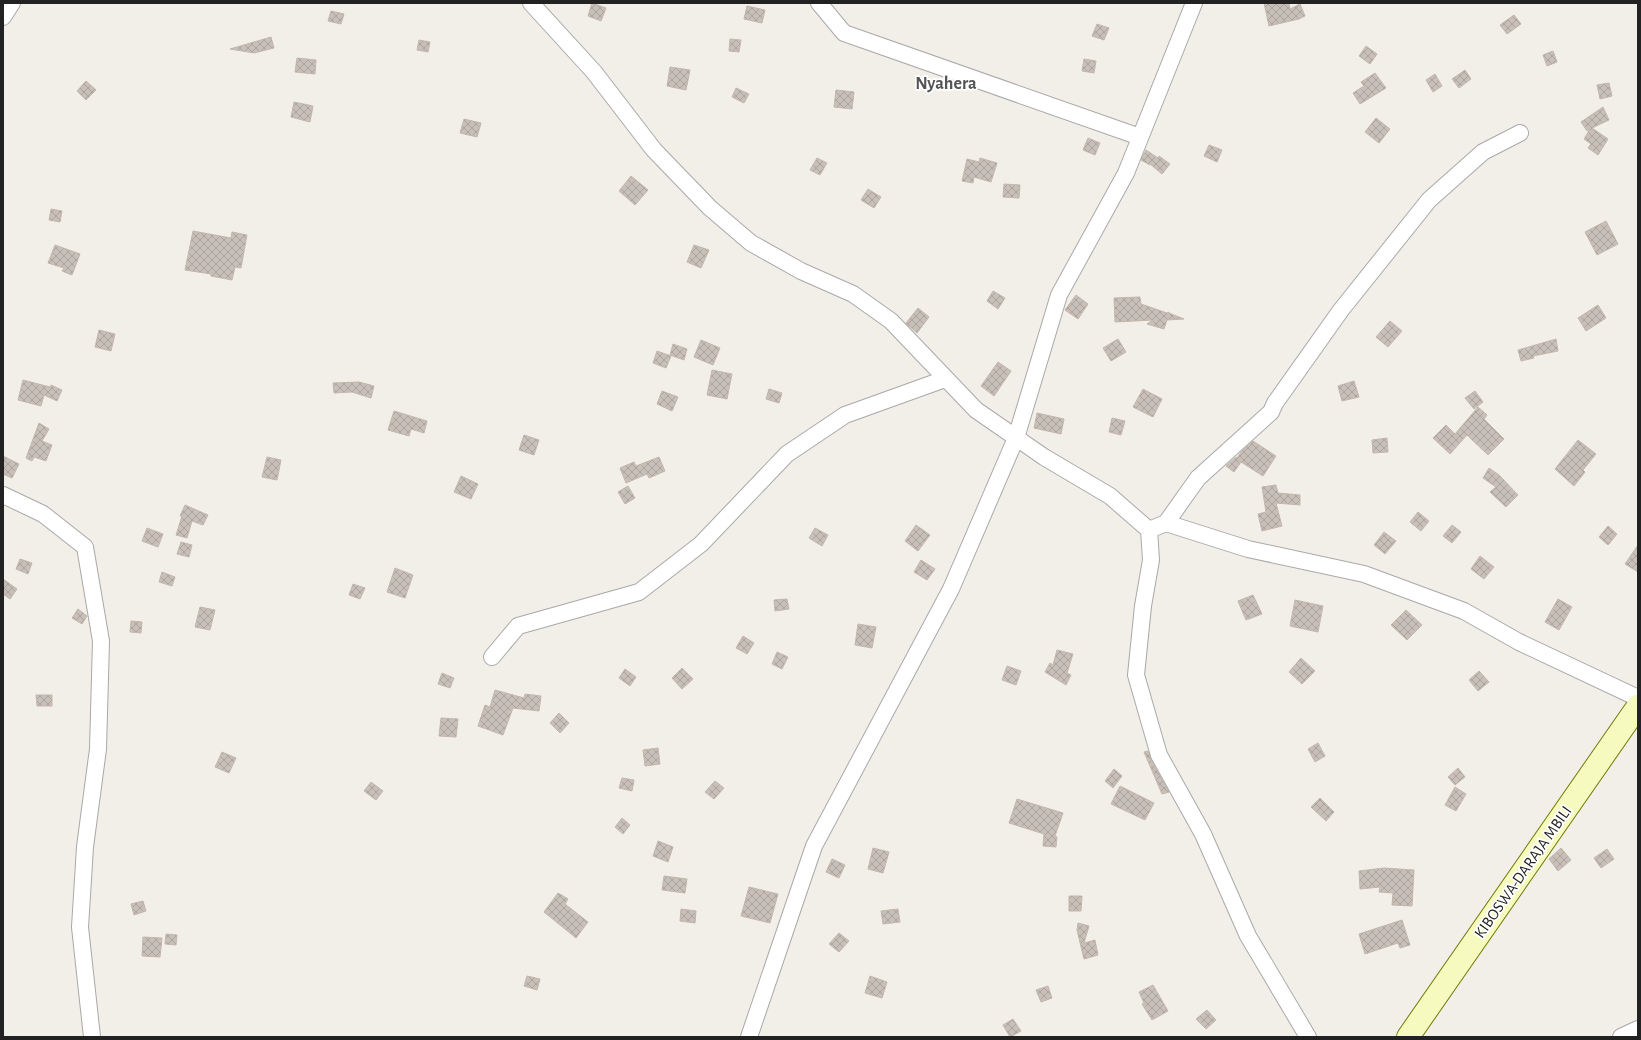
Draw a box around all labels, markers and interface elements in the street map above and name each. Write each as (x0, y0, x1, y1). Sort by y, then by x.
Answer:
district label: Nyahera (915, 75, 977, 93)
street label: KIBOSWA-DARAJA MBILI (1471, 803, 1575, 941)

